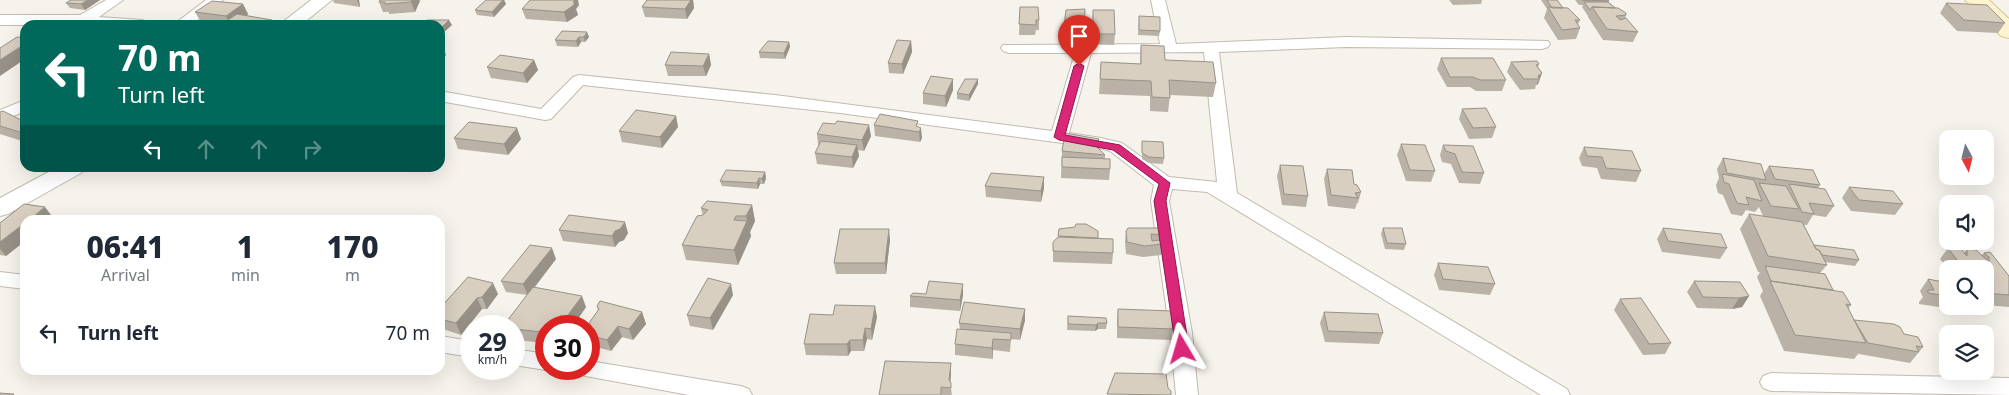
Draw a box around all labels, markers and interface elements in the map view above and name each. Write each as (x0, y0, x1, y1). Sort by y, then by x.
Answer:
pin (1058, 15, 1100, 66)
icon: arrive (1065, 22, 1093, 50)
text: 70 m (118, 34, 201, 81)
icon: left (35, 40, 100, 105)
text: Turn left (118, 79, 205, 109)
north arrow (1939, 130, 1994, 185)
map controls (1939, 130, 1994, 380)
icon: left (139, 135, 167, 163)
icon: ahead (192, 135, 220, 163)
icon: ahead (245, 135, 273, 163)
icon: right (298, 135, 326, 163)
button: sound (1939, 195, 1994, 250)
text: 06:41 (87, 226, 164, 267)
text: 1 (237, 226, 254, 267)
text: 170 (326, 226, 378, 267)
button: search (1939, 260, 1994, 315)
text: Arrival (101, 264, 150, 286)
text: min (231, 264, 260, 286)
text: m (345, 264, 360, 286)
speed limit sign: 30 (535, 315, 600, 380)
icon: left (35, 319, 63, 347)
text: Turn left (78, 320, 159, 346)
text: 70 m (386, 320, 430, 346)
position arrow (1155, 322, 1207, 374)
text: 29 (478, 324, 507, 358)
button: layers (1939, 325, 1994, 380)
text: km/h (478, 351, 507, 368)

